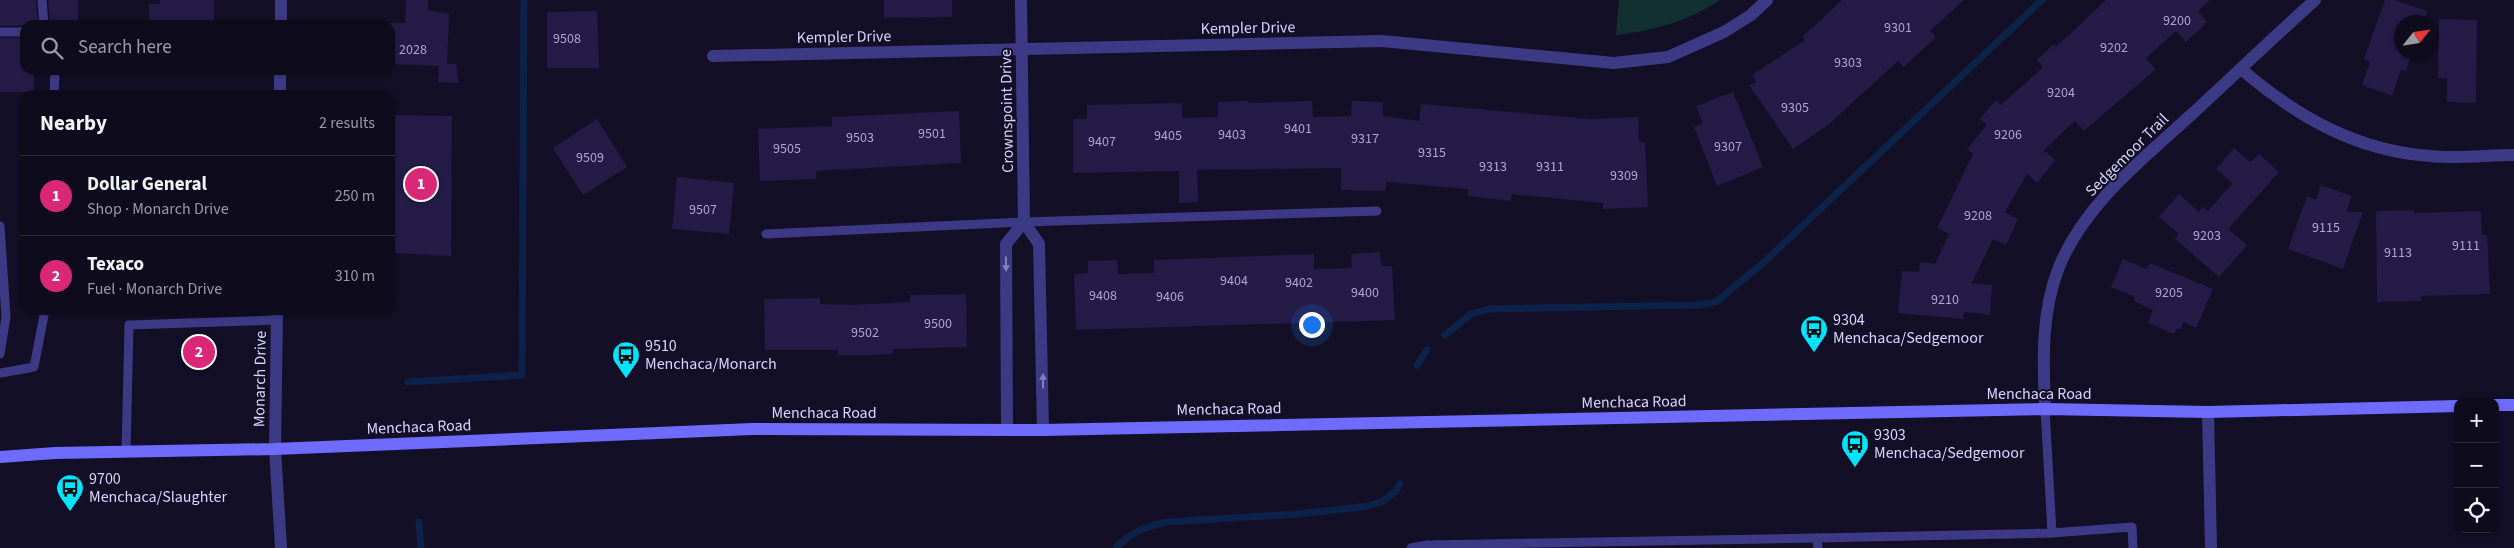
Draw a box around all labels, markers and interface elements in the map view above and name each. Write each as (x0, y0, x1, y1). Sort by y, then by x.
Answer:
house number: 9200 (2163, 11, 2191, 31)
north arrow (2394, 15, 2439, 60)
street label: Kempler Drive (1200, 16, 1296, 40)
house number: 9301 (1884, 18, 1912, 38)
search box (20, 20, 395, 75)
street label: Kempler Drive (796, 25, 892, 49)
house number: 9508 (553, 29, 581, 49)
icon: search (38, 34, 66, 62)
text: Search here (78, 34, 172, 61)
house number: 9202 (2100, 38, 2128, 58)
house number: 2028 (399, 40, 427, 60)
street label: Crownspoint Drive (995, 49, 1019, 173)
house number: 9303 (1834, 53, 1862, 73)
house number: 9204 (2047, 83, 2075, 103)
house number: 9305 (1781, 98, 1809, 118)
text: Nearby (40, 108, 107, 138)
street label: Sedgemoor Trail (2080, 108, 2174, 202)
text: 2 results (319, 112, 375, 134)
house number: 9401 (1284, 119, 1312, 139)
house number: 9501 (918, 124, 946, 144)
house number: 9403 (1218, 125, 1246, 145)
house number: 9206 (1994, 125, 2022, 145)
house number: 9405 (1154, 126, 1182, 146)
house number: 9503 (846, 128, 874, 148)
house number: 9317 (1351, 129, 1379, 149)
house number: 9407 (1088, 132, 1116, 152)
house number: 9307 (1714, 137, 1742, 157)
house number: 9505 (773, 139, 801, 159)
house number: 9315 (1418, 143, 1446, 163)
house number: 9509 (576, 148, 604, 168)
house number: 9313 (1479, 157, 1507, 177)
house number: 9311 (1536, 157, 1564, 177)
pin: 1 (405, 165, 437, 203)
house number: 9309 (1610, 166, 1638, 186)
text: Dollar General (87, 171, 207, 198)
text: 1 (52, 185, 60, 207)
text: 250 m (335, 185, 375, 207)
text: Shop · Monarch Drive (87, 198, 229, 220)
house number: 9507 (689, 200, 717, 220)
house number: 9208 (1964, 206, 1992, 226)
house number: 9115 (2312, 218, 2340, 238)
house number: 9203 (2193, 226, 2221, 246)
house number: 9111 (2452, 236, 2480, 256)
house number: 9113 (2384, 243, 2412, 263)
text: Texaco (87, 251, 144, 278)
one-way arrow (1002, 256, 1010, 272)
text: 2 (52, 265, 60, 287)
text: 310 m (335, 265, 375, 287)
house number: 9404 (1220, 271, 1248, 291)
house number: 9402 (1285, 273, 1313, 293)
text: Fuel · Monarch Drive (87, 278, 222, 300)
house number: 9400 (1351, 283, 1379, 303)
house number: 9205 (2155, 283, 2183, 303)
house number: 9408 (1089, 286, 1117, 306)
house number: 9406 (1156, 287, 1184, 307)
house number: 9210 (1931, 290, 1959, 310)
place label: 9304 Menchaca/Sedgemoor (1833, 309, 1984, 349)
your location (1299, 312, 1325, 338)
house number: 9500 (924, 314, 952, 334)
bus stop icon: 9304 Menchaca/Sedgemoor (1799, 314, 1829, 353)
house number: 9502 (851, 323, 879, 343)
street label: Monarch Drive (248, 331, 272, 427)
pin: 2 (183, 333, 215, 371)
place label: 9510 Menchaca/Monarch (645, 335, 777, 375)
bus stop icon: 9510 Menchaca/Monarch (611, 340, 641, 379)
one-way arrow (1039, 373, 1047, 389)
street label: Menchaca Road (1986, 383, 2092, 405)
street label: Menchaca Road (1581, 390, 1687, 414)
street label: Menchaca Road (1176, 397, 1282, 421)
map controls (2454, 398, 2499, 533)
button: + (2454, 398, 2499, 443)
street label: Menchaca Road (771, 402, 877, 424)
street label: Menchaca Road (366, 414, 472, 440)
place label: 9303 Menchaca/Sedgemoor (1874, 424, 2025, 464)
bus stop icon: 9303 Menchaca/Sedgemoor (1840, 429, 1870, 468)
button: − (2454, 443, 2499, 488)
place label: 9700 Menchaca/Slaughter (89, 468, 227, 508)
bus stop icon: 9700 Menchaca/Slaughter (55, 473, 85, 512)
button: locate (2454, 488, 2499, 533)

